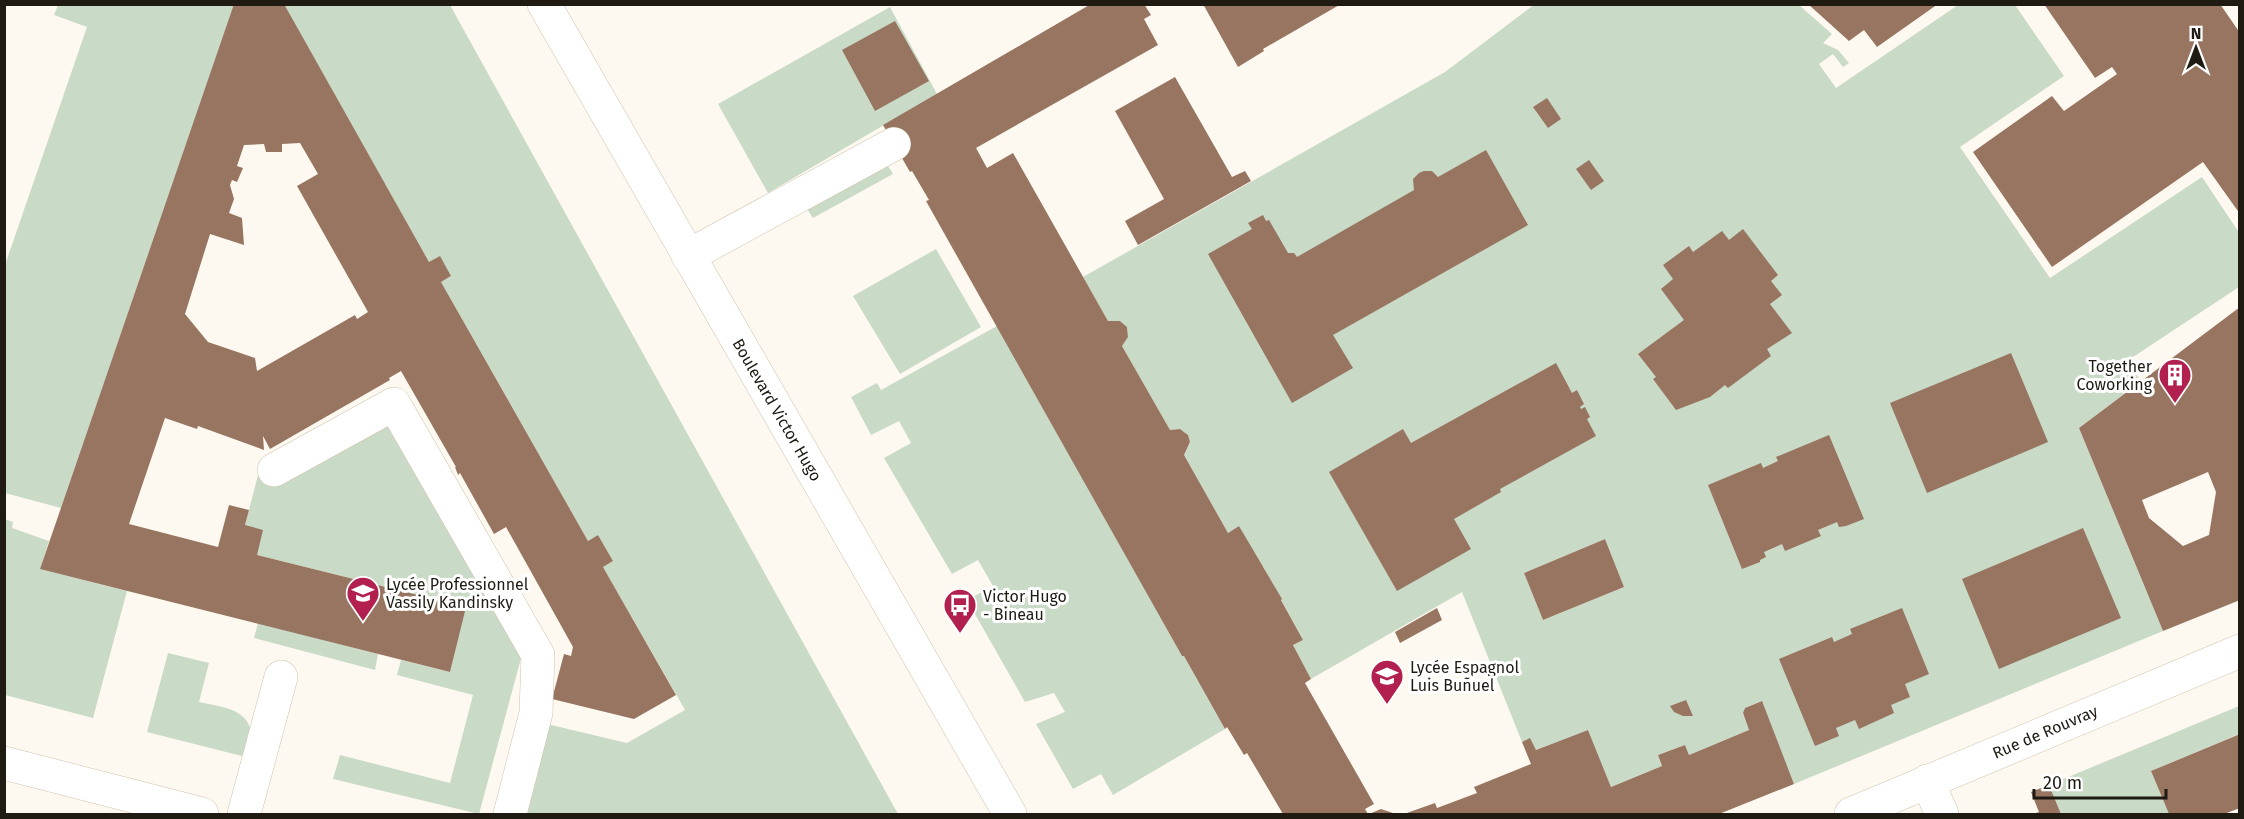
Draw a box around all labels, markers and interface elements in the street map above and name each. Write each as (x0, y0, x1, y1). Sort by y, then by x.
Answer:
north arrow (2166, 18, 2226, 78)
text: N (2191, 24, 2201, 43)
street label: Boulevard Victor Hugo (728, 335, 826, 485)
place label: Together Coworking (2077, 357, 2153, 394)
building icon: Together Coworking (2157, 357, 2193, 404)
school or university icon: Lycée Professionnel Vassily Kandinsky (345, 575, 381, 622)
place label: Lycée Professionnel Vassily Kandinsky (386, 575, 529, 612)
bus stop icon: Victor Hugo - Bineau (942, 587, 978, 634)
place label: Victor Hugo - Bineau (983, 587, 1067, 624)
school or university icon: Lycée Espagnol Luis Buñuel (1369, 658, 1405, 705)
place label: Lycée Espagnol Luis Buñuel (1410, 658, 1520, 695)
street label: Rue de Rouvray (1990, 701, 2101, 763)
scale bar (2034, 762, 2166, 800)
text: 20 m (2043, 772, 2082, 794)

